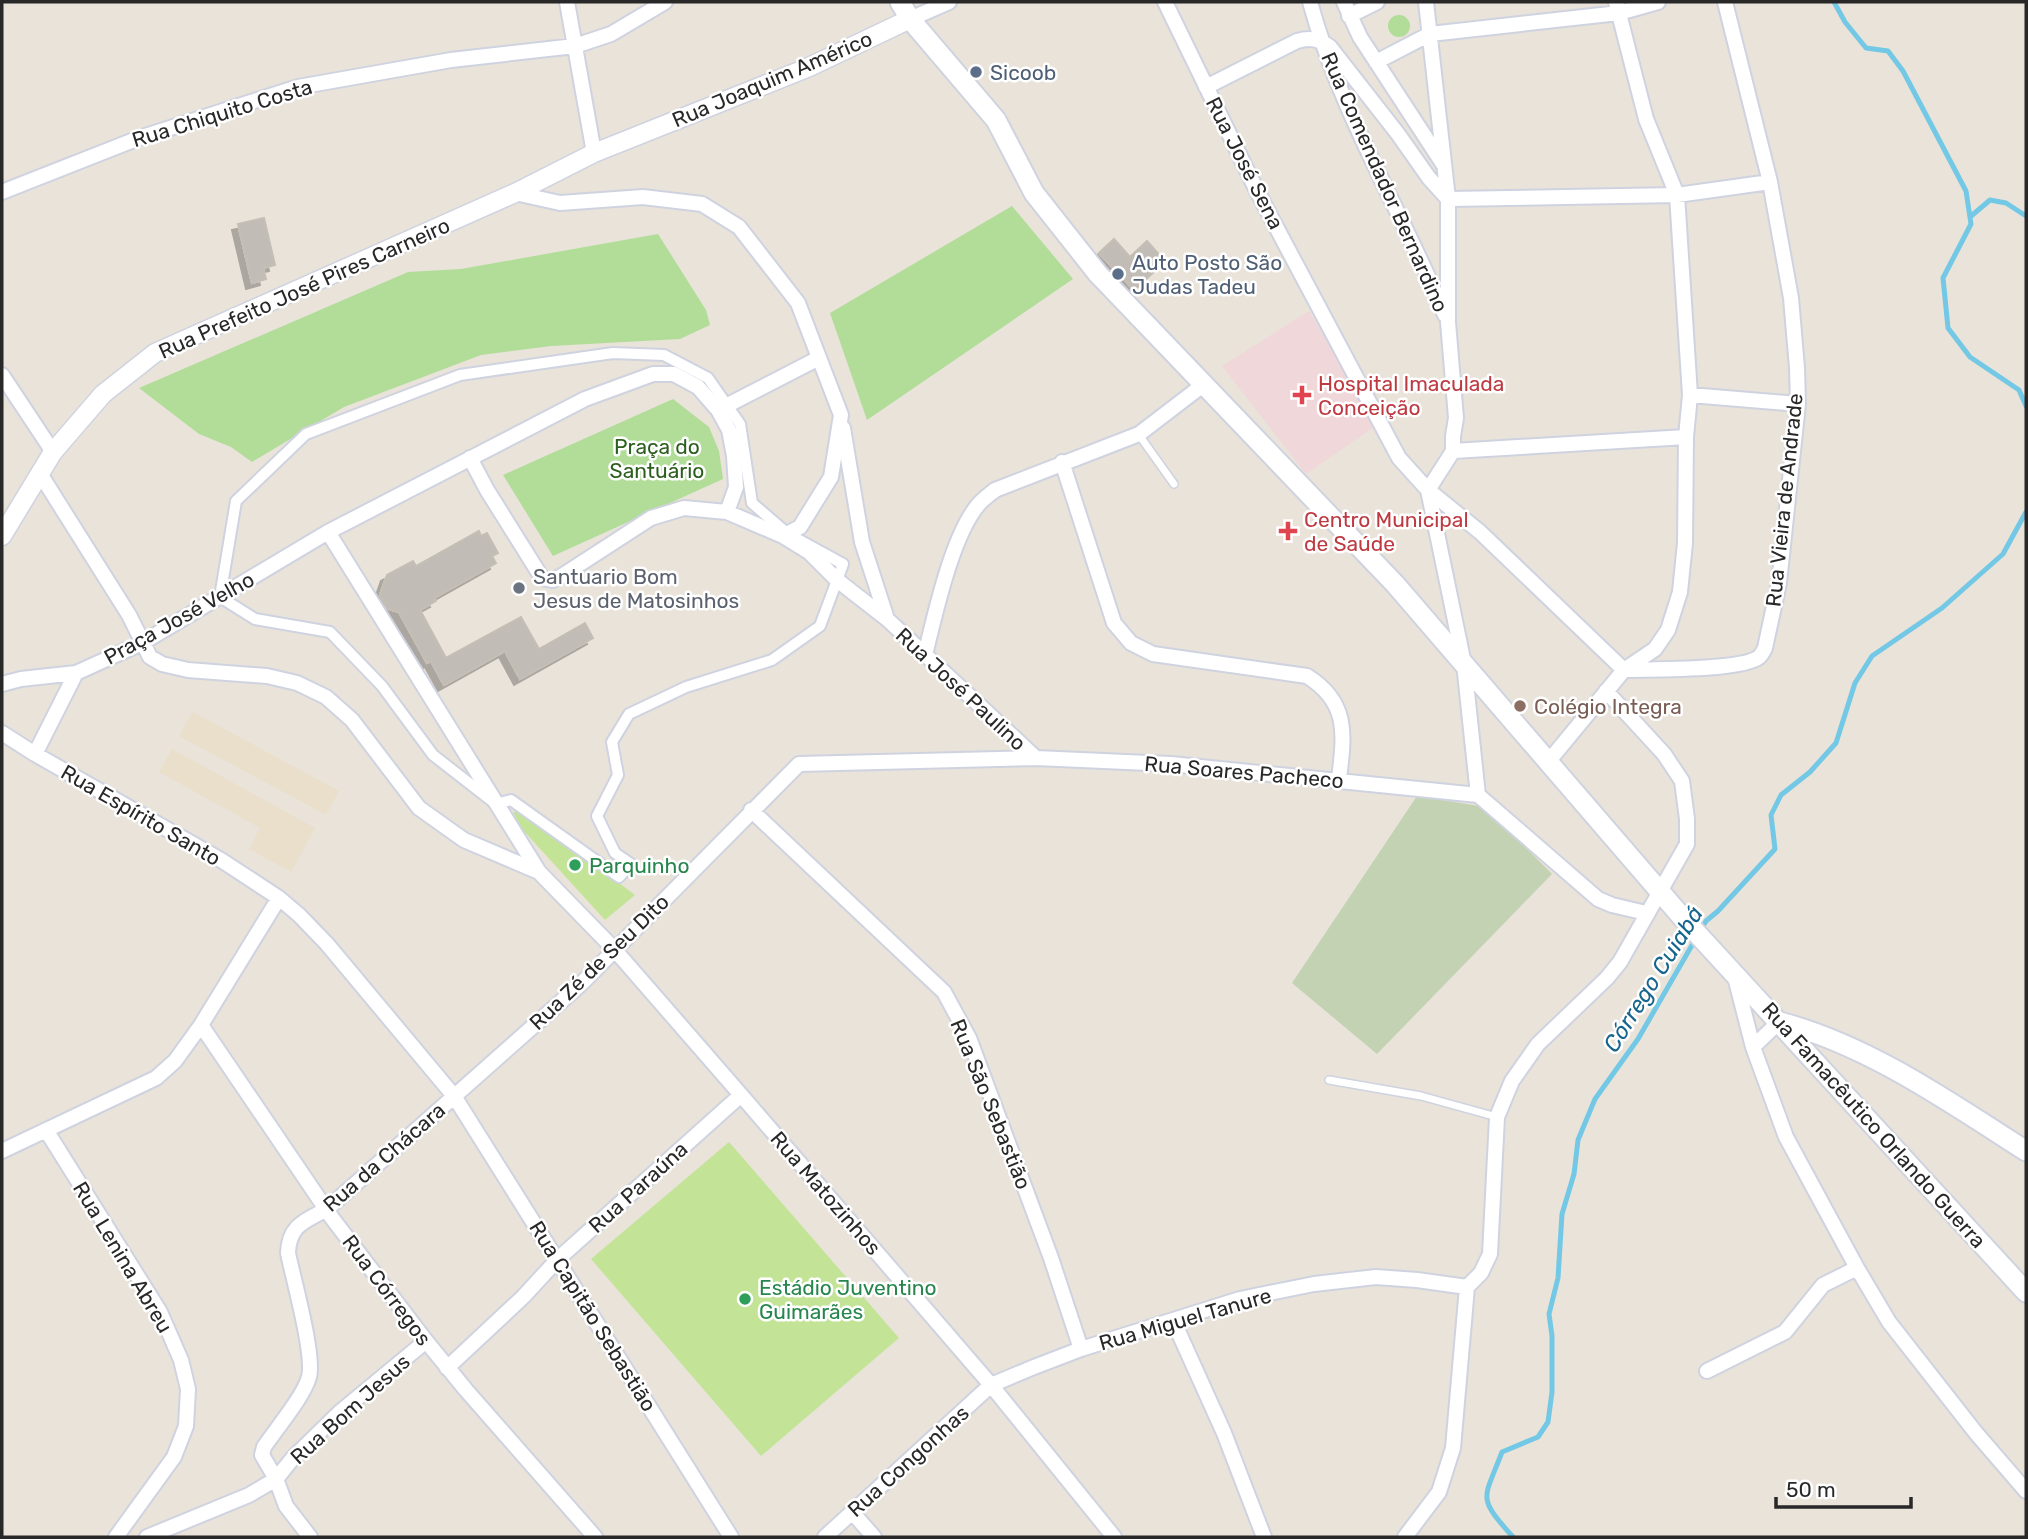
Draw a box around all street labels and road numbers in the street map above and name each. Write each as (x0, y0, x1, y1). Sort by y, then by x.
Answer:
street label: Rua Joaquim Américo (668, 26, 876, 132)
street label: Rua Comendador Bernardino (1316, 48, 1454, 316)
street label: Rua Chiquito Costa (129, 74, 315, 152)
street label: Rua José Sena (1201, 93, 1289, 233)
street label: Rua Prefeito José Pires Carneiro (155, 212, 453, 364)
street label: Rua Vieira de Andrade (1760, 392, 1808, 608)
street label: Praça José Velho (99, 566, 259, 670)
street label: Rua José Paulino (891, 622, 1031, 756)
street label: Rua Soares Pacheco (1143, 751, 1345, 793)
street label: Rua Espírito Santo (57, 759, 225, 871)
street label: Rua Zé de Seu Dito (524, 889, 674, 1035)
street label: Rua Famacêutico Orlando Guerra (1757, 997, 1991, 1253)
street label: Rua São Sebastião (945, 1015, 1037, 1193)
street label: Rua da Chácara (318, 1097, 450, 1217)
street label: Rua Matozinhos (766, 1126, 886, 1260)
street label: Rua Paraúna (583, 1136, 693, 1238)
street label: Rua Lenina Abreu (68, 1177, 178, 1337)
street label: Rua Capitão Sebastião (524, 1216, 662, 1416)
street label: Rua Córregos (337, 1230, 437, 1350)
street label: Rua Miguel Tanure (1096, 1282, 1274, 1356)
street label: Rua Bom Jesus (285, 1349, 415, 1469)
street label: Rua Congonhas (842, 1400, 974, 1522)

